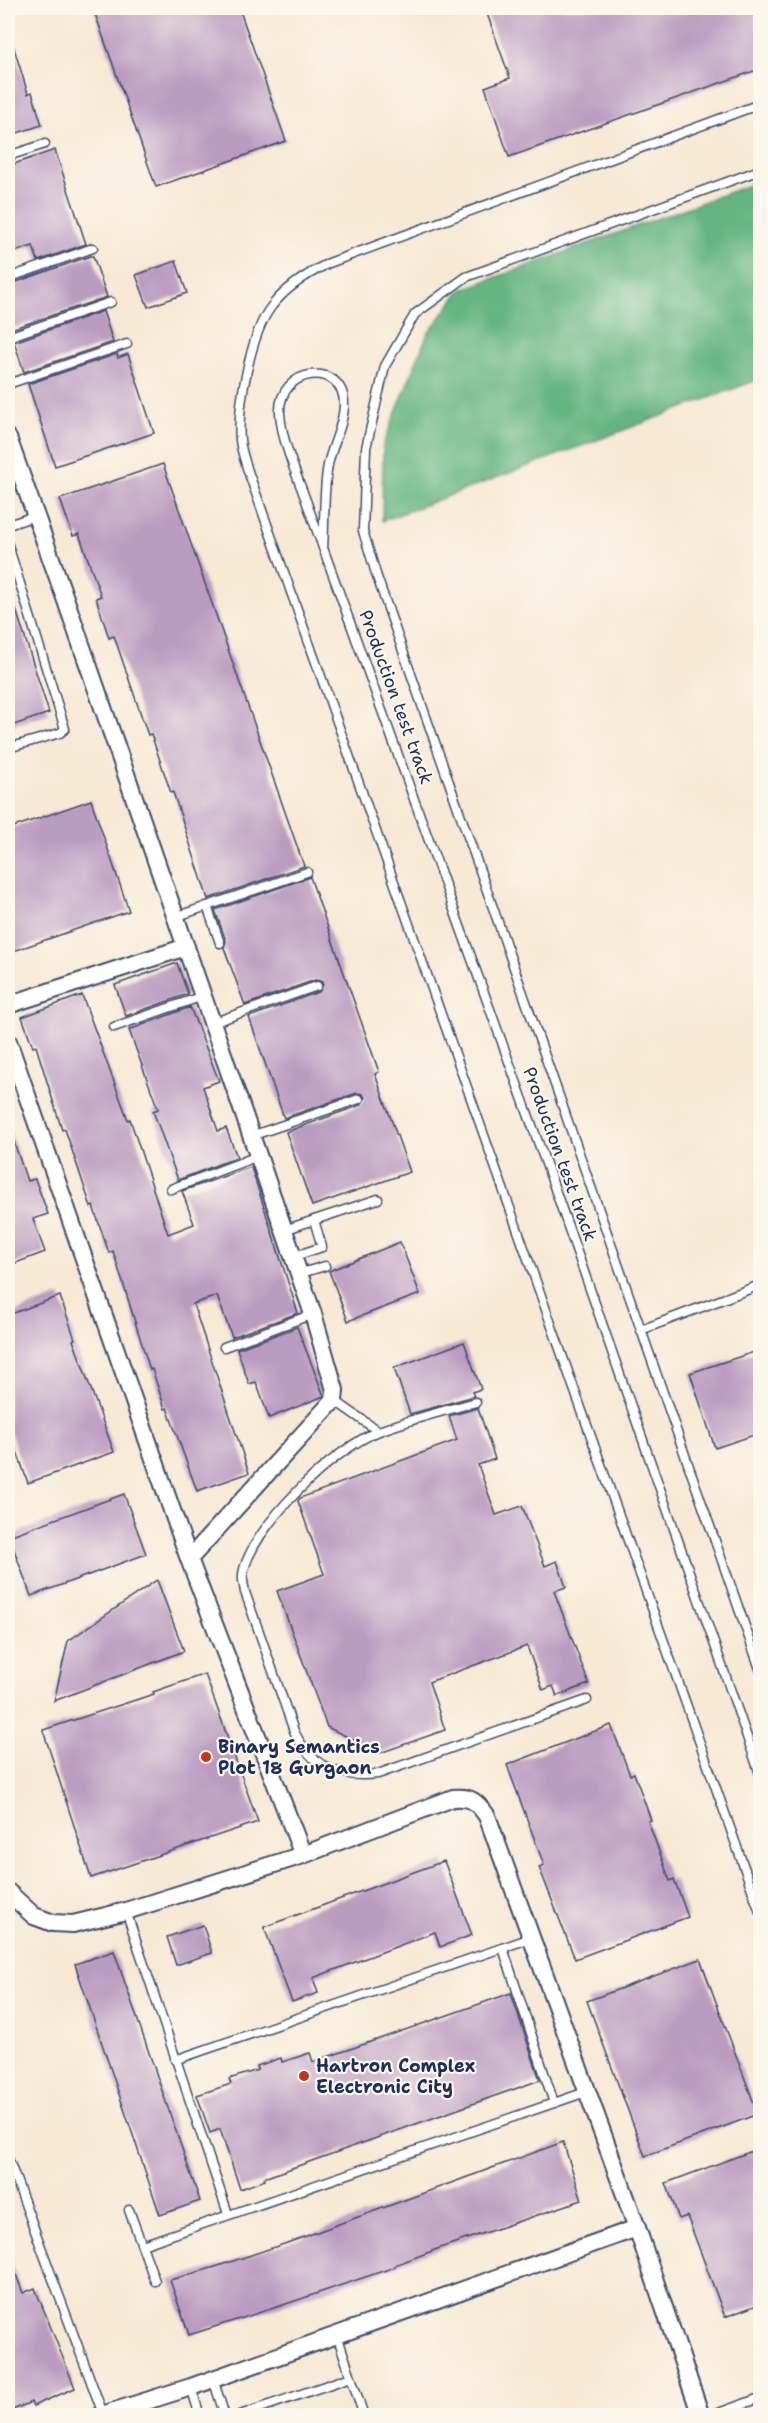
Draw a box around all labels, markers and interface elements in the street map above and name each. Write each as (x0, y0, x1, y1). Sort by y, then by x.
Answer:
street label: Production test track (353, 606, 439, 788)
street label: Production test track (517, 1063, 603, 1245)
place label: Binary Semantics Plot 18 Gurgaon (218, 1735, 380, 1780)
marker: Binary Semantics Plot 18 Gurgaon (199, 1750, 213, 1764)
place label: Hartron Complex Electronic City (316, 2054, 475, 2099)
marker: Hartron Complex Electronic City (297, 2069, 311, 2083)

